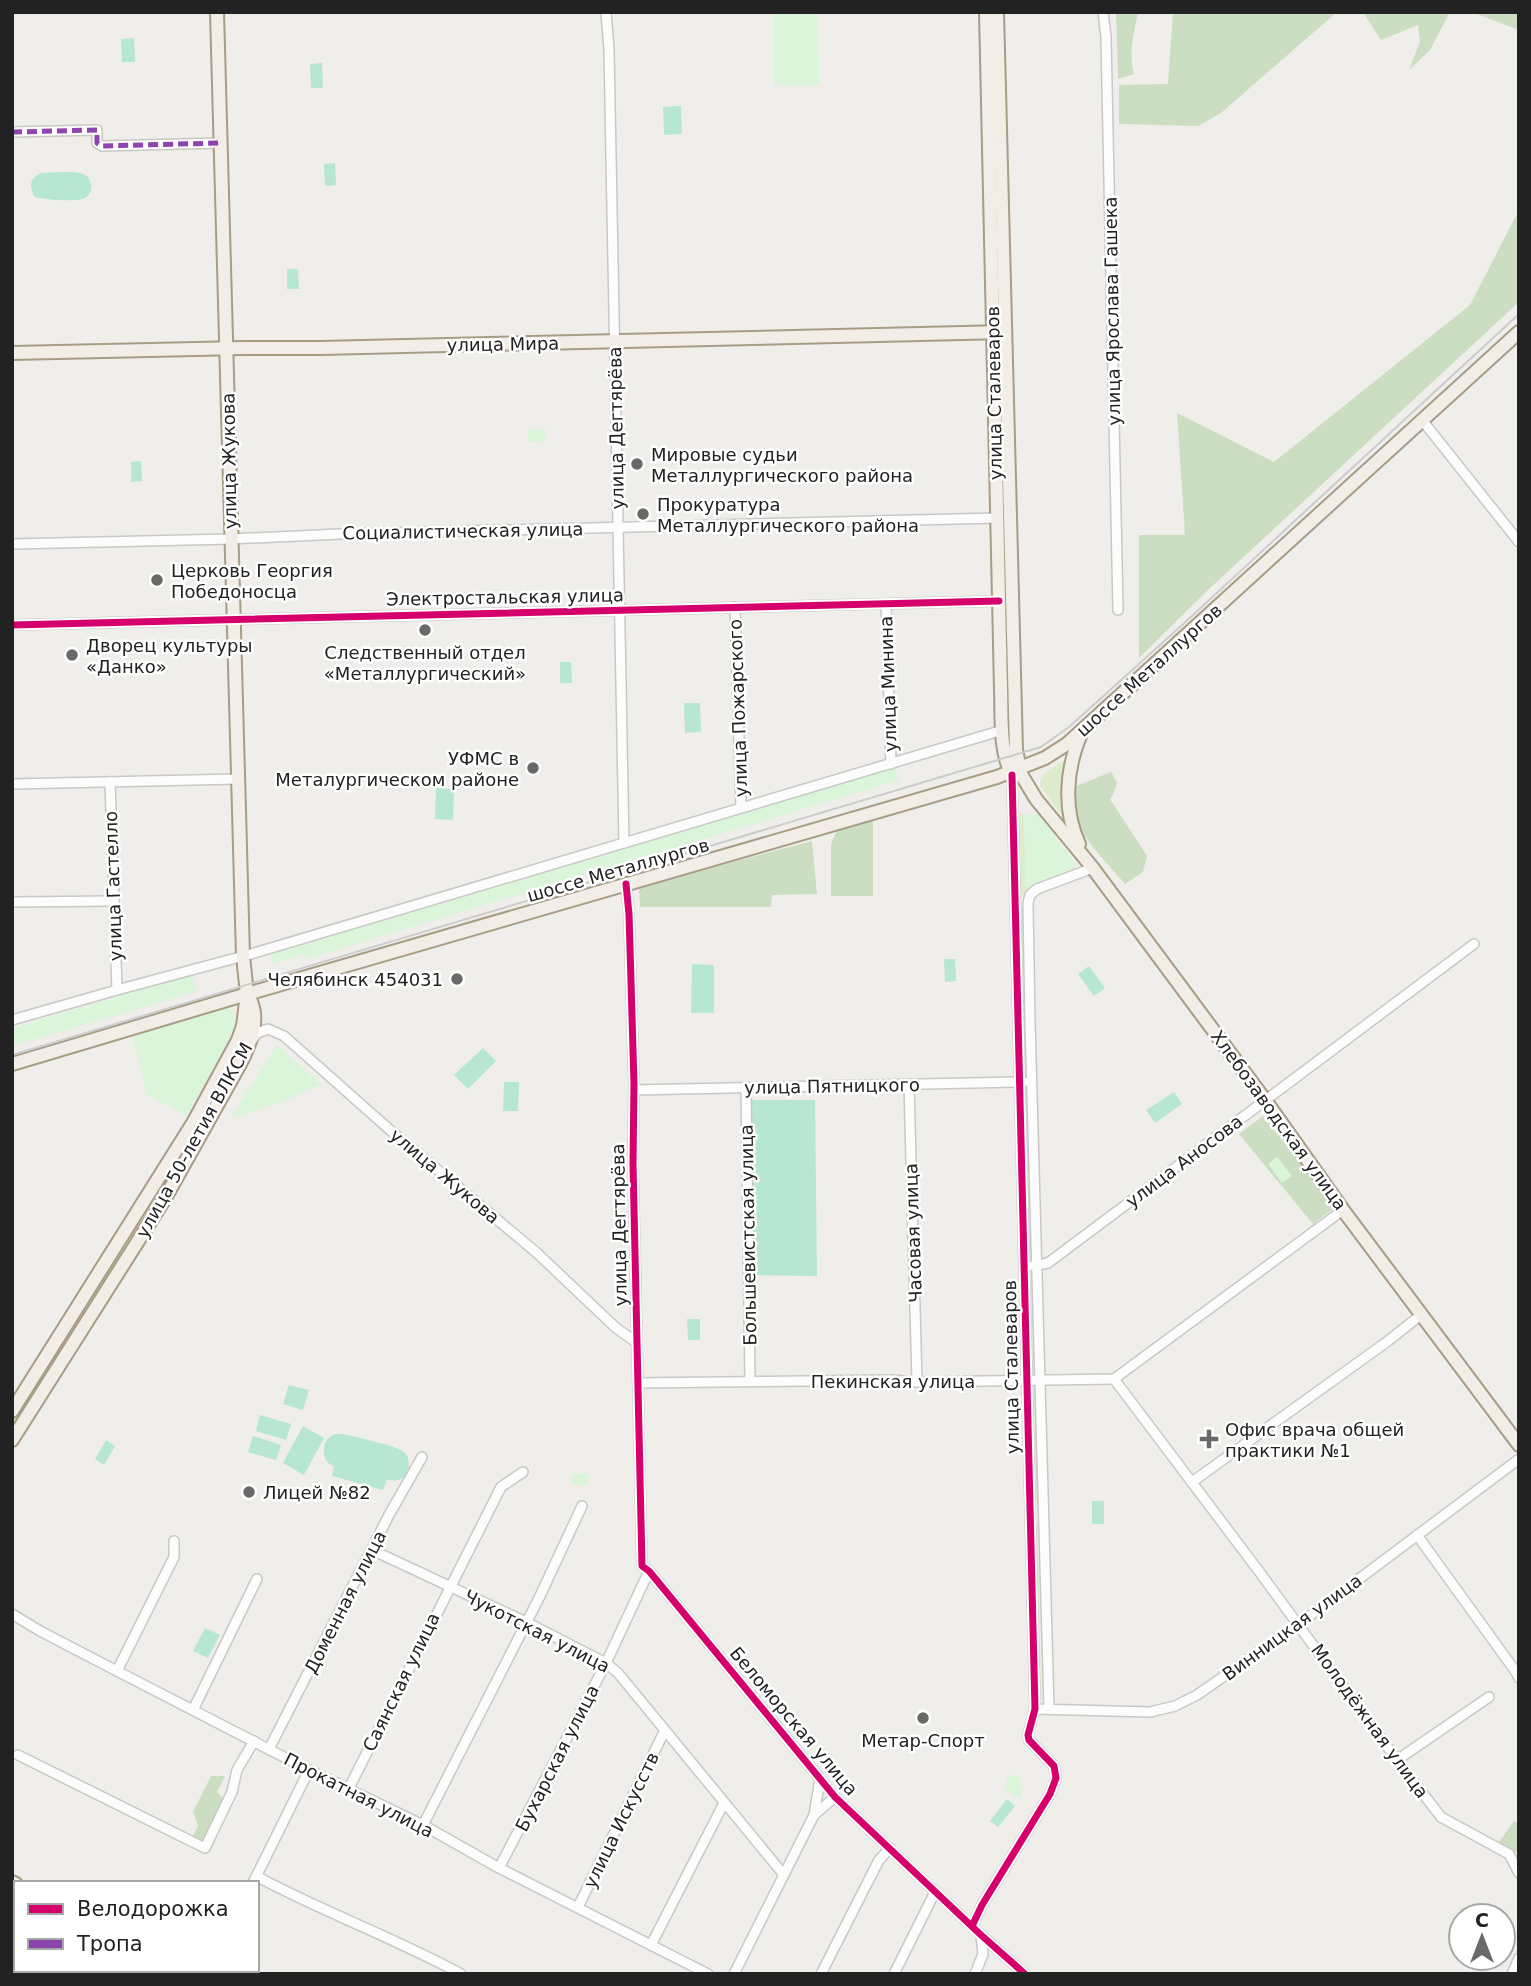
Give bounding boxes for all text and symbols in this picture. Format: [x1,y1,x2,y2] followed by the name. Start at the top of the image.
[1100,196,1124,426] street label: улица Ярослава Гашека
[982,306,1006,480] street label: улица Сталеваров
[447,333,559,355] street label: улица Мира
[604,346,628,510] street label: улица Дегтярёва
[217,393,241,529] street label: улица Жукова
[651,444,913,486] place label: Мировые судьи Металлургического района
[629,456,645,472] marker: Мировые судьи Металлургического района
[657,494,919,536] place label: Прокуратура Металлургического района
[635,506,651,522] marker: Прокуратура Металлургического района
[342,518,584,544] street label: Социалистическая улица
[171,560,333,602] place label: Церковь Георгия Победоносца
[149,572,165,588] marker: Церковь Георгия Победоносца
[386,584,624,610] street label: Электростальская улица
[1072,599,1226,741] street label: шоссе Металлургов
[875,615,901,753] street label: улица Минина
[724,619,752,797] street label: улица Пожарского
[417,622,433,638] marker: Следственный отдел «Металлургический»
[86,635,253,677] place label: Дворец культуры «Данко»
[324,642,526,684] place label: Следственный отдел «Металлургический»
[64,647,80,663] marker: Дворец культуры «Данко»
[275,748,519,790] place label: УФМС в Металургическом районе
[525,760,541,776] marker: УФМС в Металургическом районе
[100,810,126,962] street label: улица Гастелло
[525,834,711,906] street label: шоссе Металлургов
[267,969,443,990] place label: Челябинск 454031
[449,971,465,987] marker: Челябинск 454031
[1207,1026,1351,1214] street label: Хлебозаводская улица
[131,1039,257,1241] street label: улица 50-летия ВЛКСМ
[744,1074,920,1098] street label: улица Пятницкого
[1122,1110,1246,1212] street label: улица Аносова
[386,1124,504,1228] street label: улица Жукова
[736,1124,760,1346] street label: Большевистская улица
[607,1143,631,1307] street label: улица Дегтярёва
[900,1163,926,1303] street label: Часовая улица
[999,1280,1023,1454] street label: улица Сталеваров
[811,1371,975,1392] street label: Пекинская улица
[1225,1419,1404,1461] place label: Офис врача общей практики №1
[1199,1429,1219,1449] marker: Офис врача общей практики №1
[263,1482,371,1503] place label: Лицей №82
[241,1484,257,1500] marker: Лицей №82
[300,1527,390,1677] street label: Доменная улица
[1218,1569,1366,1685] street label: Винницкая улица
[461,1585,613,1677] street label: Чукотская улица
[358,1609,444,1755] street label: Саянская улица
[1307,1640,1433,1802] street label: Молодёжная улица
[726,1642,862,1800] street label: Беломорская улица
[511,1681,603,1835] street label: Бухарская улица
[915,1710,931,1726] marker: Метар-Спорт
[861,1730,985,1751] place label: Метар-Спорт
[281,1748,437,1842] street label: Прокатная улица
[579,1749,663,1891] street label: улица Искусств
[14,1881,259,1972] legend
[77,1897,229,1921] text: Велодорожка
[1447,1902,1517,1972] north arrow
[1475,1909,1489,1931] text: С
[76,1932,143,1956] text: Тропа

